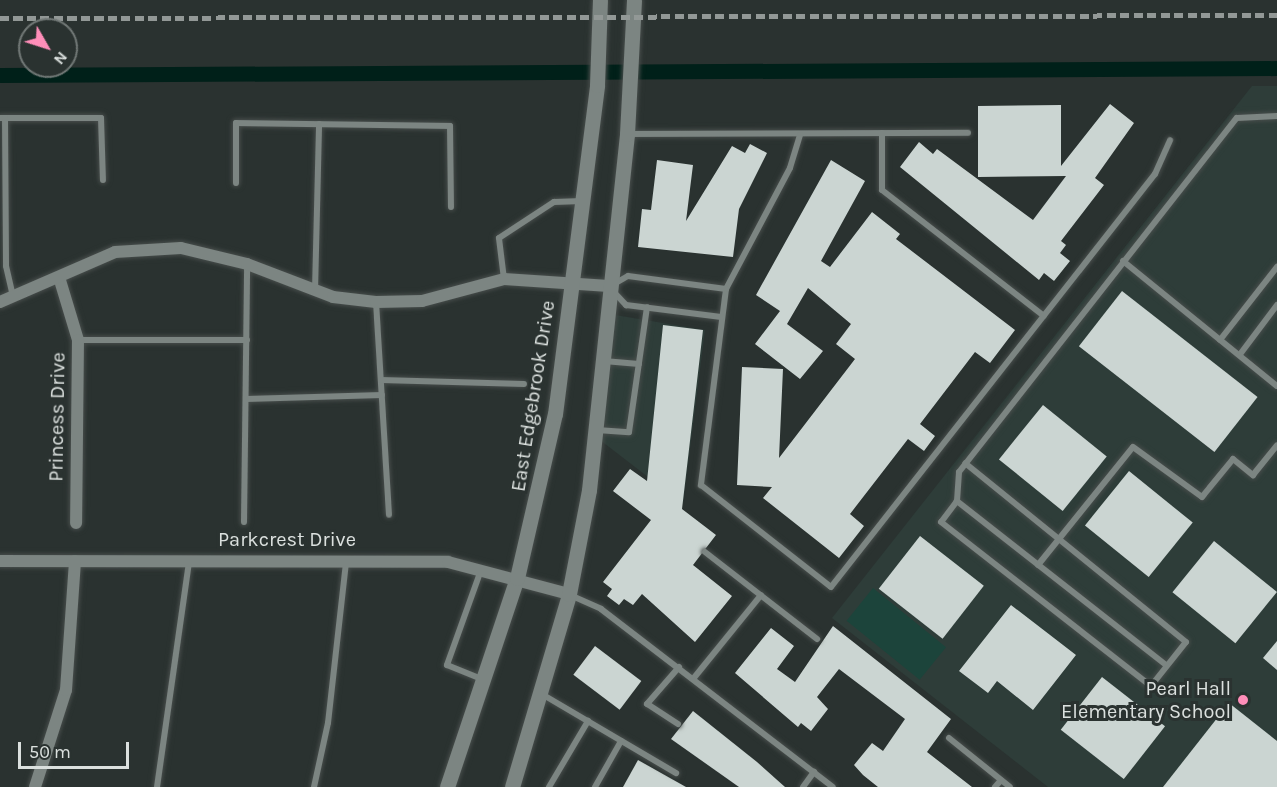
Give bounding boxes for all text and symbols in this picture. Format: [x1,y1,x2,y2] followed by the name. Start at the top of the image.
[18,18,78,78] north arrow
[50,48,72,69] text: N
[506,299,560,493] street label: East Edgebrook Drive
[44,352,70,482] street label: Princess Drive
[218,527,356,551] street label: Parkcrest Drive
[1061,676,1231,723] place label: Pearl Hall Elementary School
[1236,693,1250,707] marker: Pearl Hall Elementary School
[21,730,132,768] scale bar
[29,741,71,763] text: 50 m

